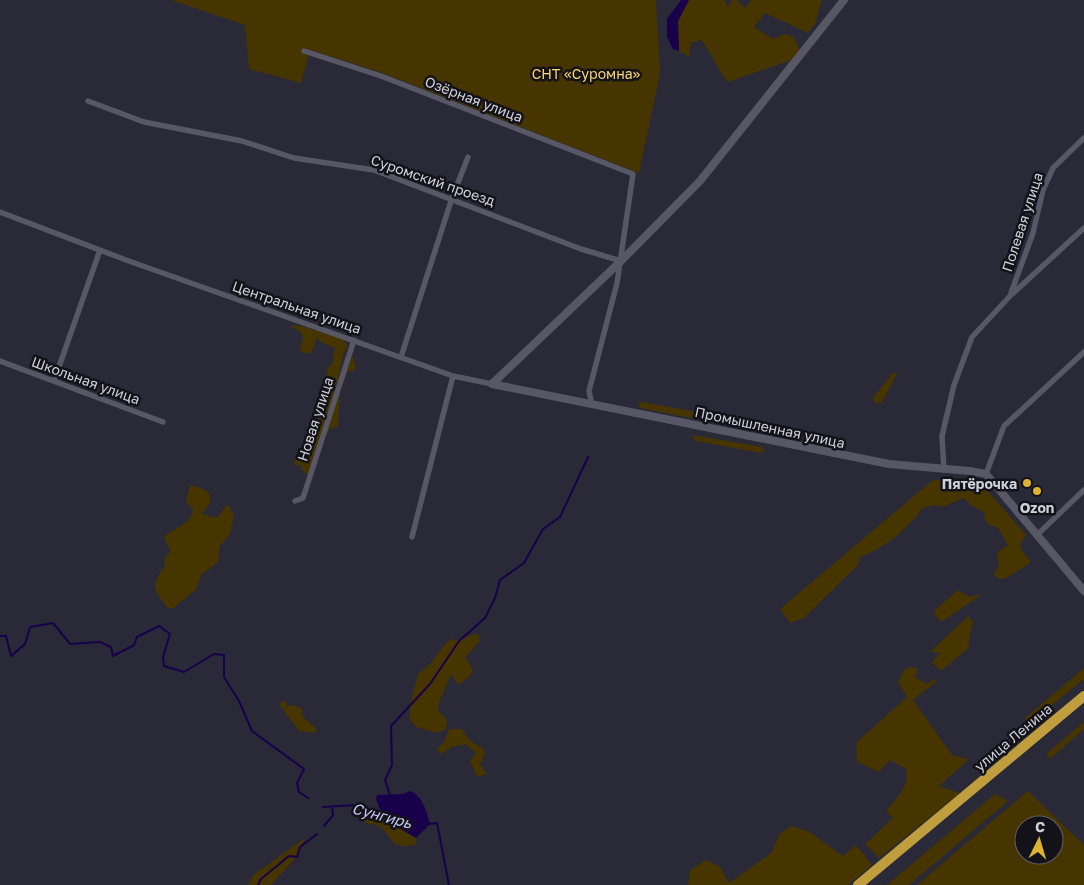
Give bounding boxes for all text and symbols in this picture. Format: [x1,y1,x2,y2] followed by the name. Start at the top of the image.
[532,65,641,82] park label: СНТ «Суромна»
[423,73,525,125] street label: Озёрная улица
[369,151,498,209] street label: Суромский проезд
[998,170,1046,274] street label: Полевая улица
[230,277,364,337] street label: Центральная улица
[29,352,143,408] street label: Школьная улица
[293,375,337,463] street label: Новая улица
[693,403,847,451] street label: Промышленная улица
[942,475,1017,492] place label: Пятёрочка
[1021,477,1033,489] marker: Пятёрочка
[1031,485,1043,497] marker: Ozon
[1020,499,1054,516] place label: Ozon
[971,700,1055,774] street label: улица Ленина
[350,798,415,833] water label: Сунгирь
[1014,815,1064,865] north arrow
[1034,818,1046,835] text: С

